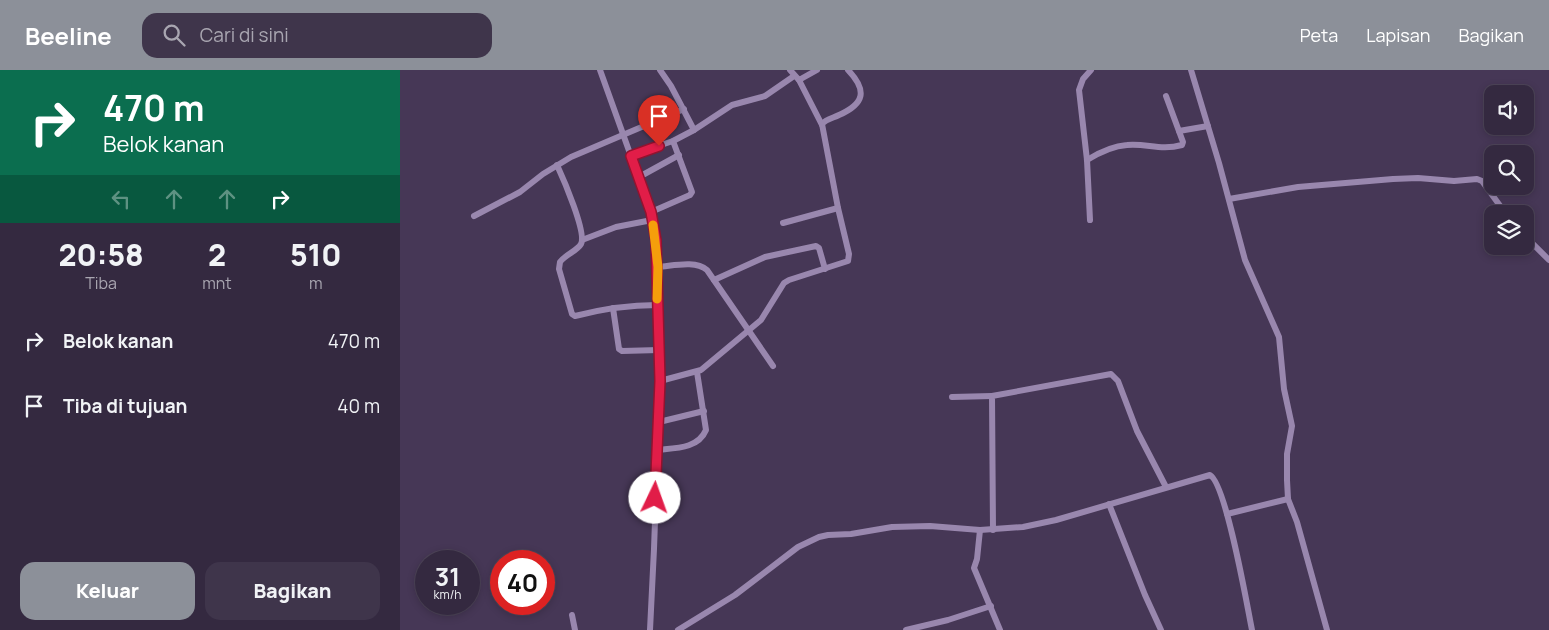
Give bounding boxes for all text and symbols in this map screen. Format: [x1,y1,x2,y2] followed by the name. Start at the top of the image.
[142,13,492,58] search box
[25,19,112,52] text: Beeline
[160,21,188,49] icon: search
[200,22,289,48] text: Cari di sini
[1300,23,1338,47] text: Peta
[1366,23,1430,47] text: Lapisan
[1458,23,1524,47] text: Bagikan
[103,84,204,132] text: 470 m
[1484,85,1534,255] map controls
[1484,85,1534,135] button: sound
[20,90,85,155] icon: right
[638,95,680,146] pin
[645,102,673,130] icon: arrive
[103,129,224,159] text: Belok kanan
[1484,145,1534,195] button: search
[107,185,135,213] icon: left
[160,185,188,213] icon: ahead
[213,185,241,213] icon: ahead
[266,185,294,213] icon: right
[1484,205,1534,255] button: layers
[58,234,144,275] text: 20:58
[208,234,226,275] text: 2
[290,234,342,275] text: 510
[85,272,117,294] text: Tiba
[202,272,232,294] text: mnt
[309,272,323,294] text: m
[20,327,48,355] icon: right
[63,328,173,354] text: Belok kanan
[328,328,380,354] text: 470 m
[20,392,48,420] icon: arrive
[63,393,187,419] text: Tiba di tujuan
[337,393,380,419] text: 40 m
[628,471,680,523] position arrow
[490,550,555,615] speed limit sign: 40
[435,559,460,594] text: 31
[20,562,195,620] button: Keluar
[205,562,380,620] button: Bagikan
[434,586,461,603] text: km/h

